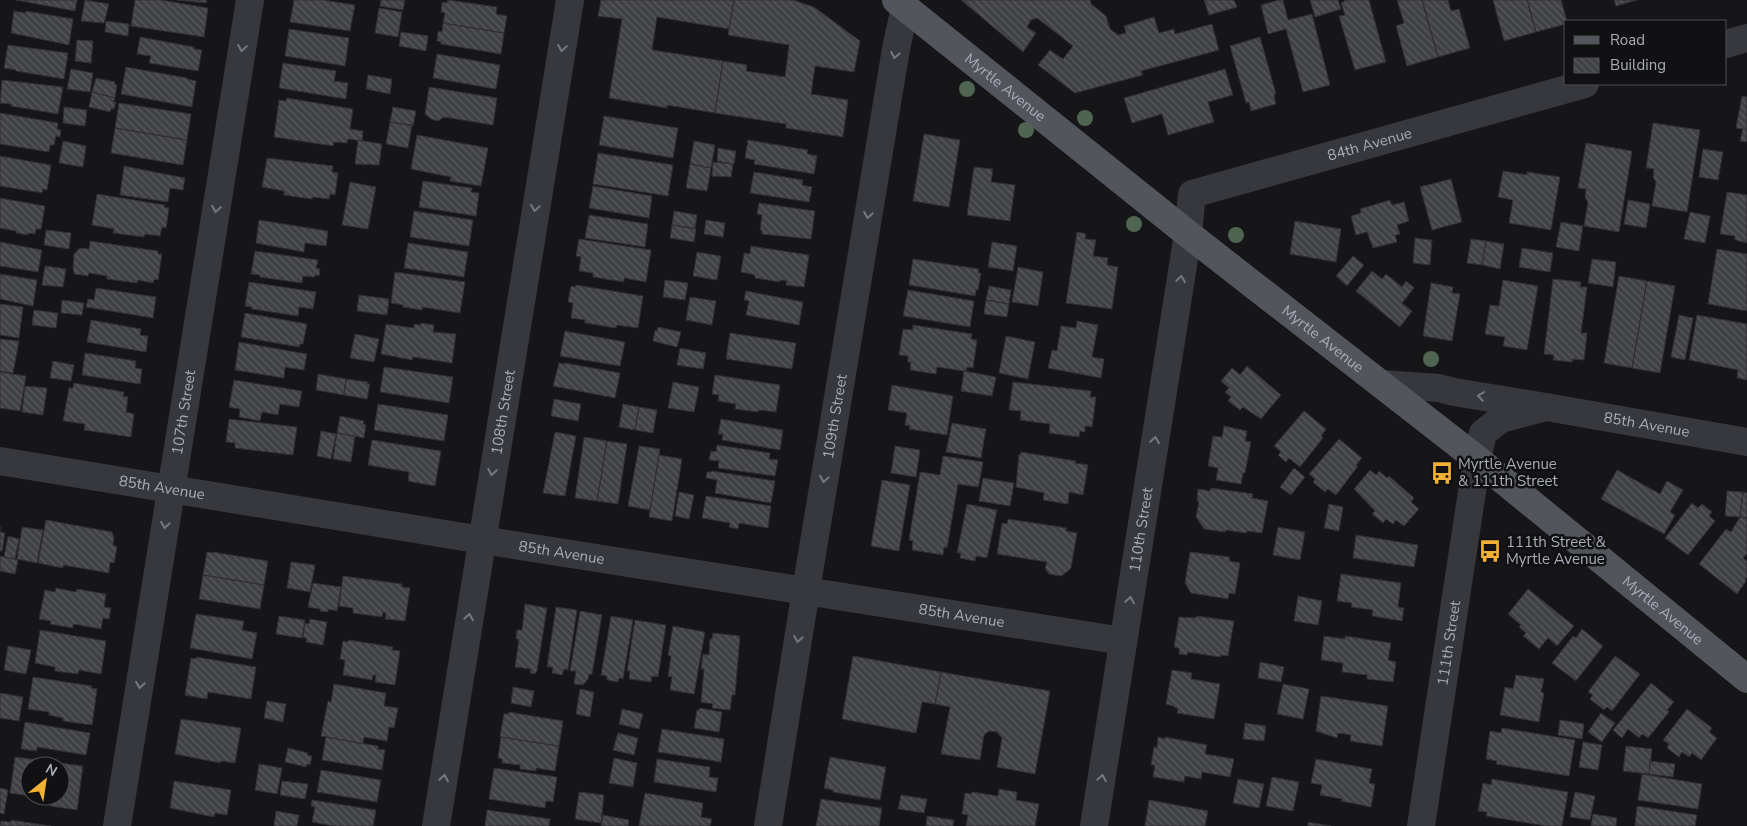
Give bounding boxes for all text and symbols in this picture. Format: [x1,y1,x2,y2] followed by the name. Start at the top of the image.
[1564,20,1727,85] legend
[1610,30,1645,50] text: Road
[237,44,248,52] one-way arrow
[557,44,567,52] one-way arrow
[960,49,1050,126] street label: Myrtle Avenue
[891,50,901,59] one-way arrow
[1610,55,1666,75] text: Building
[1325,123,1414,166] street label: 84th Avenue
[212,204,222,213] one-way arrow
[531,204,541,213] one-way arrow
[864,211,874,219] one-way arrow
[1175,275,1186,283] one-way arrow
[1278,301,1368,377] street label: Myrtle Avenue
[167,368,200,456] street label: 107th Street
[486,368,520,456] street label: 108th Street
[818,372,852,460] street label: 109th Street
[1477,392,1485,402] one-way arrow
[1602,407,1691,442] street label: 85th Avenue
[1150,435,1160,444] one-way arrow
[1458,454,1559,491] place label: Myrtle Avenue & 111th Street
[1429,460,1455,486] bus stop icon: Myrtle Avenue & 111th Street
[488,468,498,477] one-way arrow
[117,471,206,504] street label: 85th Avenue
[820,474,830,483] one-way arrow
[1124,485,1158,574] street label: 110th Street
[161,520,171,529] one-way arrow
[1506,532,1606,569] place label: 111th Street & Myrtle Avenue
[517,536,606,569] street label: 85th Avenue
[1477,538,1503,564] bus stop icon: 111th Street & Myrtle Avenue
[1618,571,1707,649] street label: Myrtle Avenue
[1124,596,1135,604] one-way arrow
[917,599,1006,632] street label: 85th Avenue
[1433,599,1465,687] street label: 111th Street
[464,613,474,622] one-way arrow
[793,635,804,643] one-way arrow
[135,681,145,689] one-way arrow
[20,756,70,806] north arrow
[42,759,61,781] text: N
[1096,773,1106,782] one-way arrow
[438,774,448,782] one-way arrow

